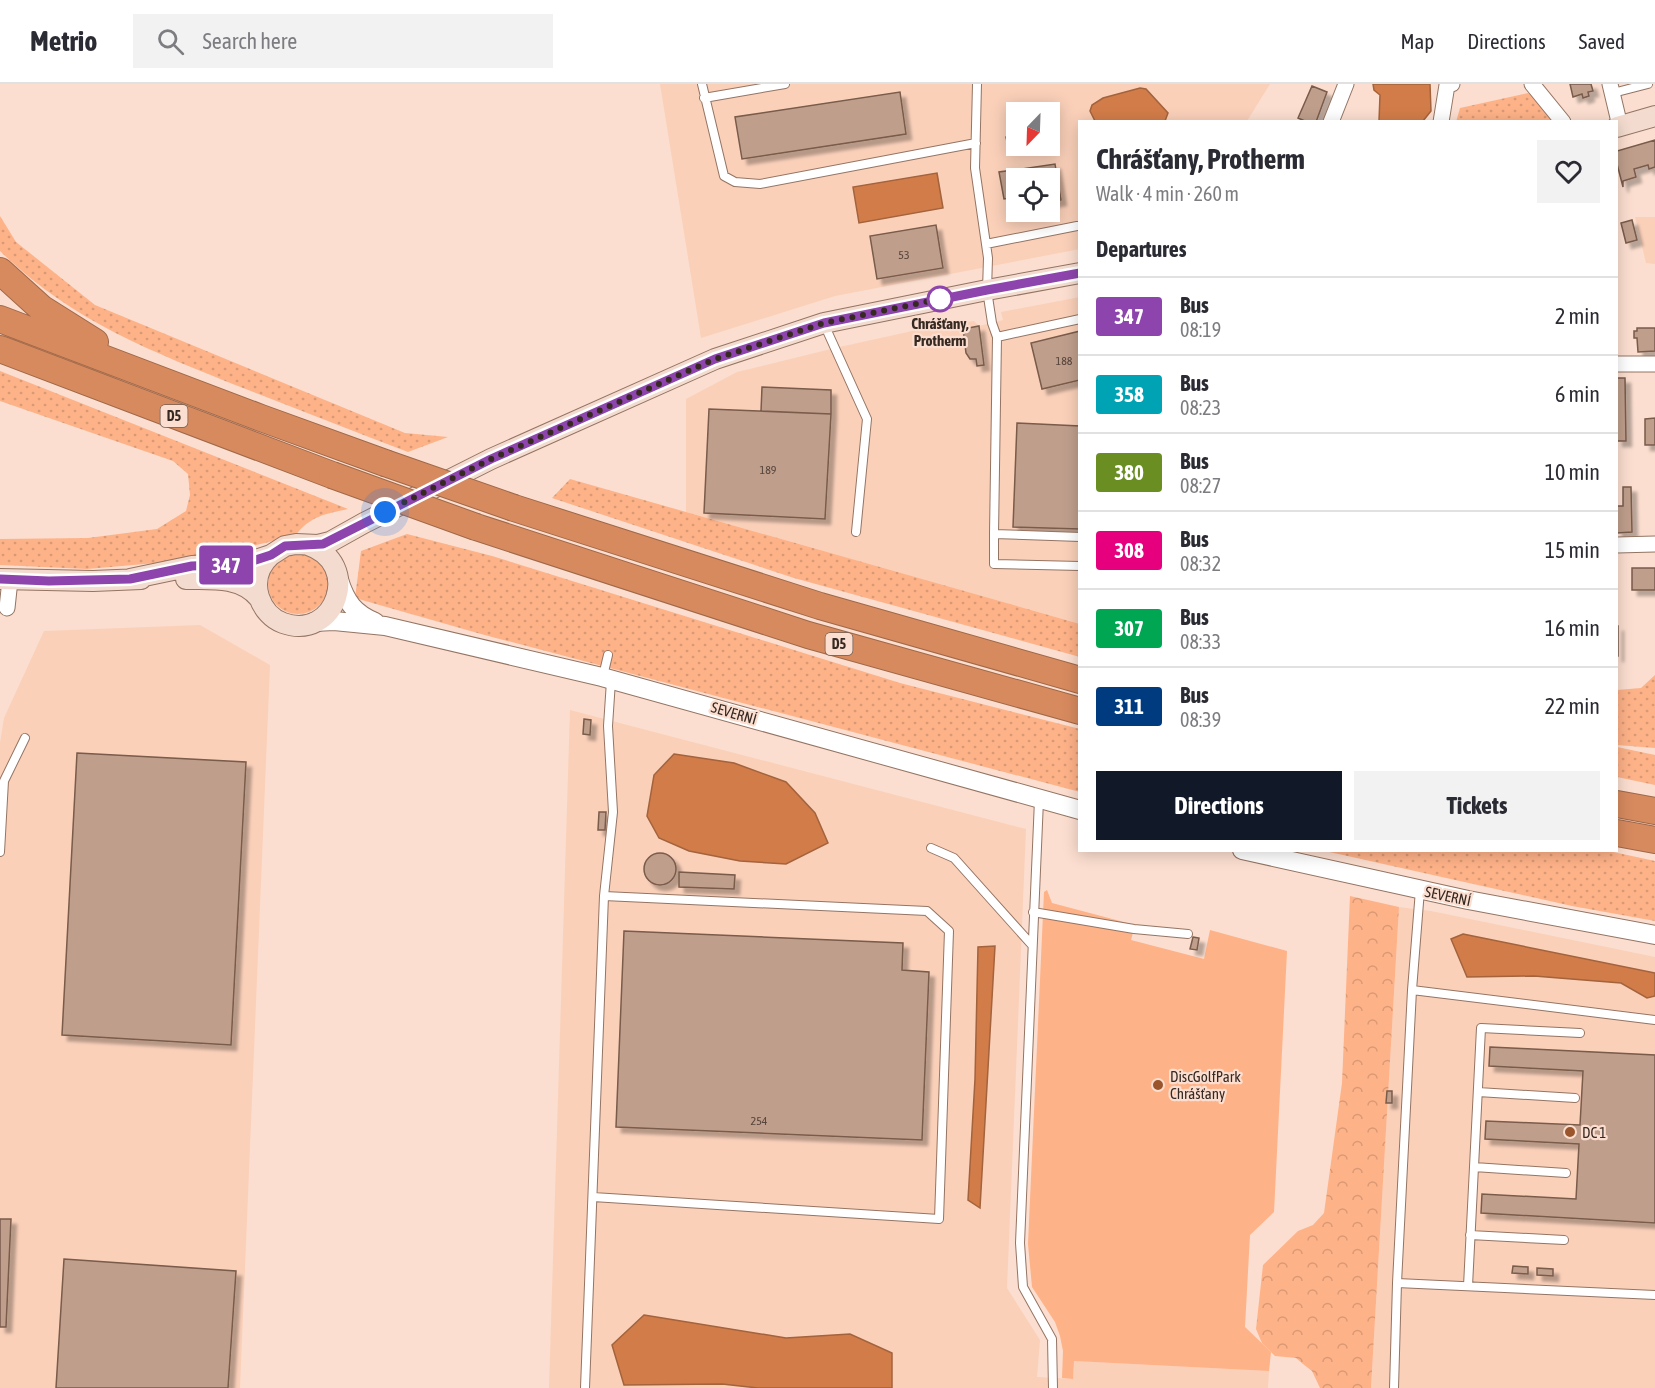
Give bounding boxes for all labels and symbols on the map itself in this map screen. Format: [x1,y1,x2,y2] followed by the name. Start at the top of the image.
[1006,102,1060,156] north arrow
[898,248,910,262] house number: 53
[927,286,953,312] marker: Chrášťany, Protherm
[911,315,969,349] place label: Chrášťany, Protherm
[1056,354,1073,368] house number: 188
[160,405,188,427] road number: D5
[760,463,777,477] house number: 189
[370,497,400,527] your location
[192,546,260,584] line badge: 347
[826,633,852,655] road number: D5
[709,698,759,728] street label: SEVERNÍ
[1423,883,1473,909] street label: SEVERNÍ
[1170,1068,1241,1102] place label: DiscGolfPark Chrášťany
[1151,1078,1165,1092] marker: DiscGolfPark Chrášťany
[751,1114,768,1128] house number: 254
[1582,1124,1606,1141] place label: DC 1
[1563,1125,1577,1139] marker: DC 1

